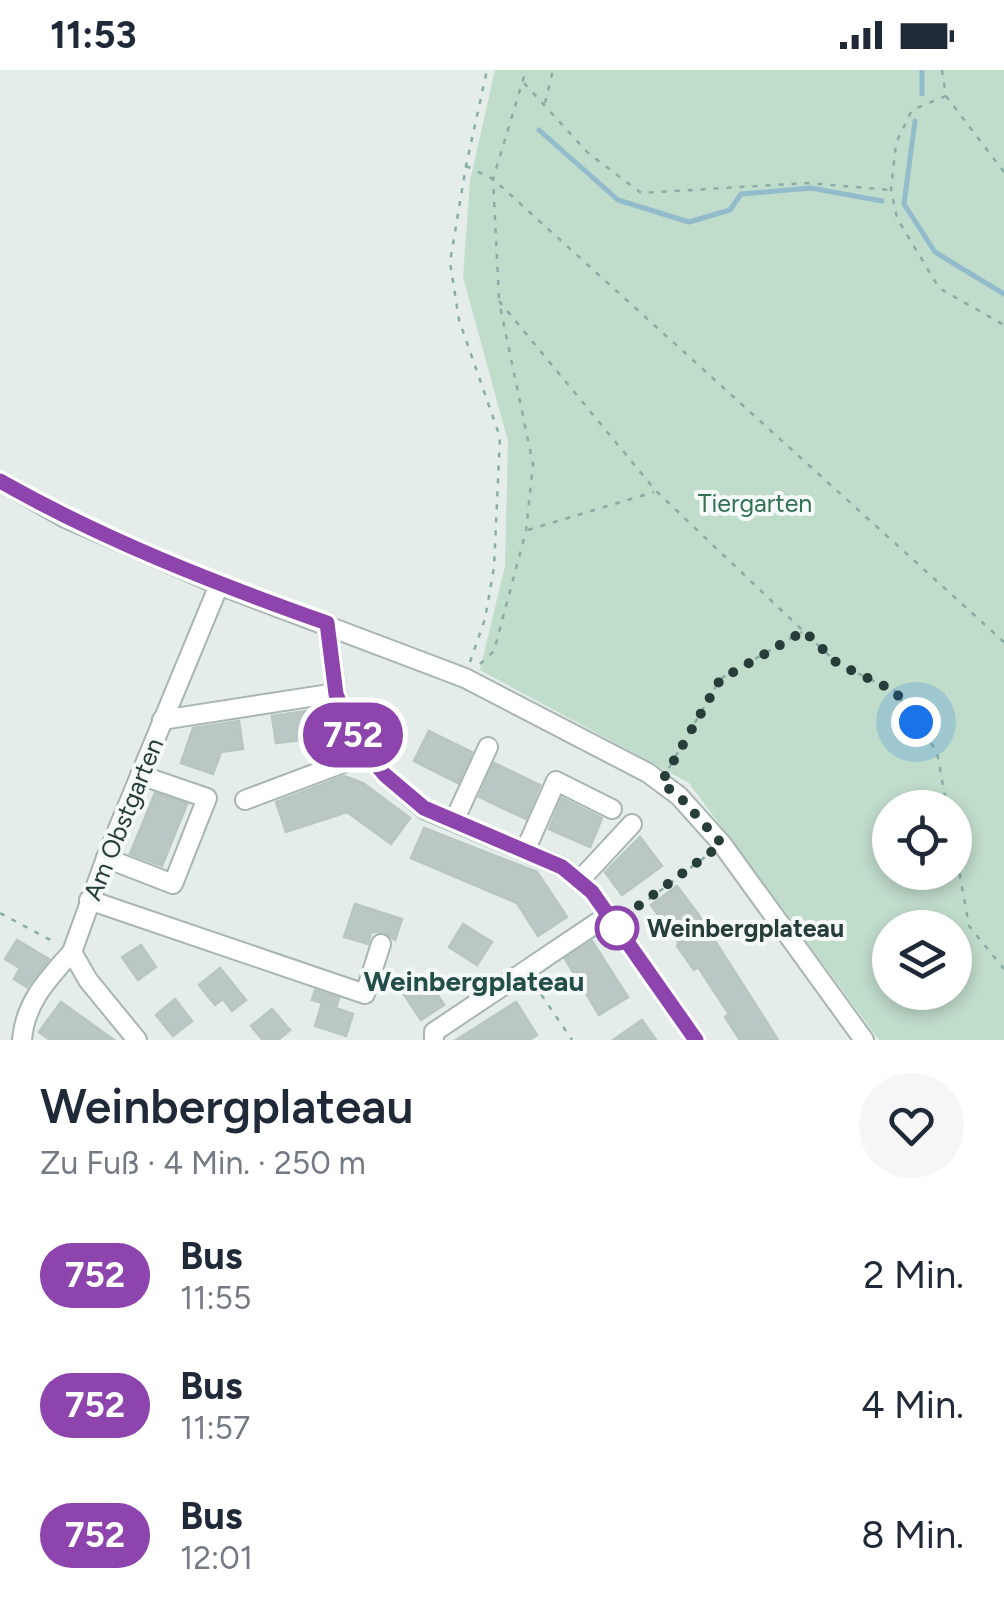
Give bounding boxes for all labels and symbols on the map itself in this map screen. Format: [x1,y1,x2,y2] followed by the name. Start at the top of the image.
[698,488,812,518] park label: Tiergarten
[891,697,941,747] your location
[296,702,410,768] line badge: 752
[77,733,169,905] street label: Am Obstgarten
[596,907,638,949] marker: Weinbergplateau
[647,913,844,943] place label: Weinbergplateau
[364,964,584,998] district label: Weinbergplateau

